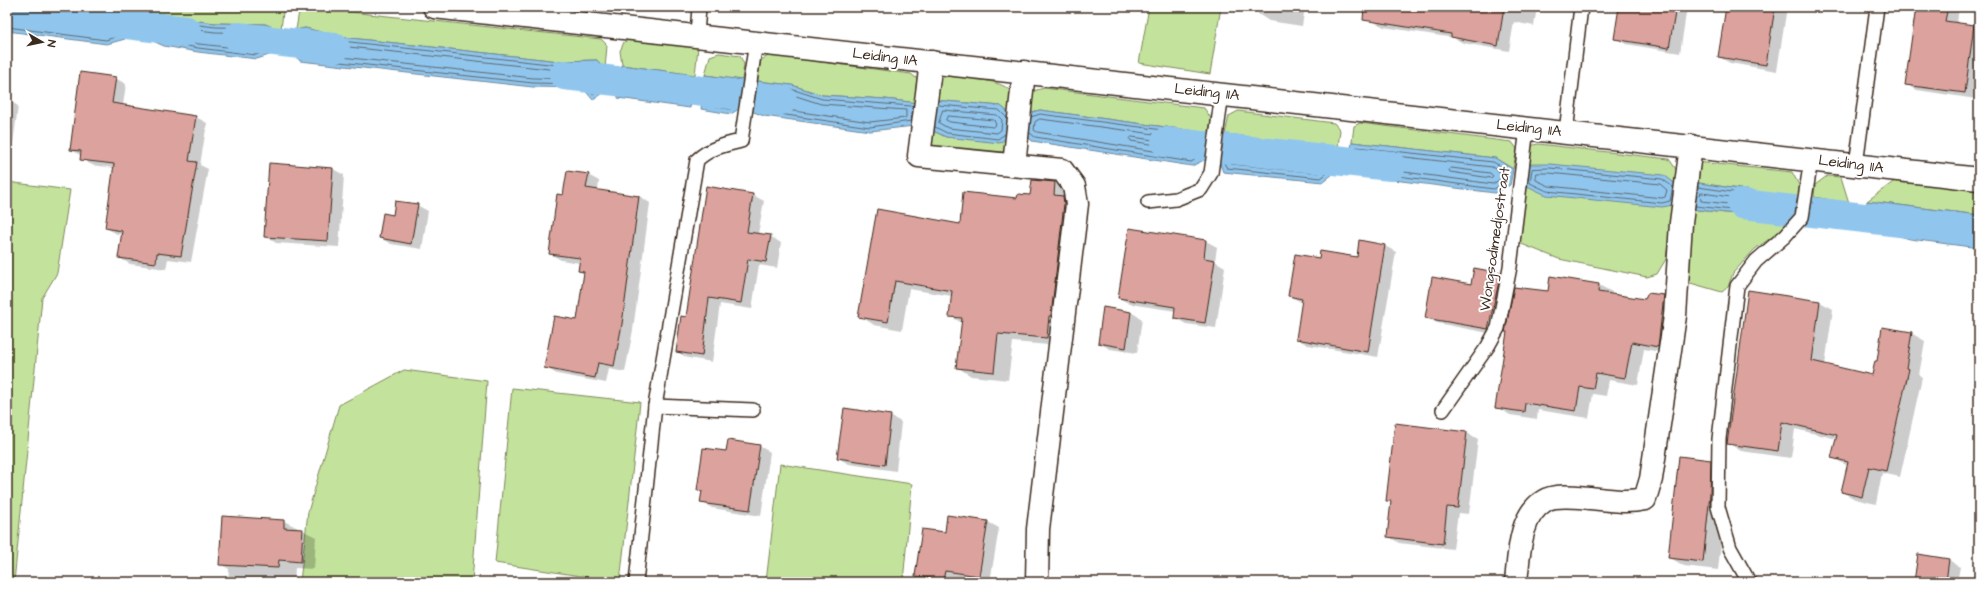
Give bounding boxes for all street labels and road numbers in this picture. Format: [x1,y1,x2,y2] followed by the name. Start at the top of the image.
[851,43,919,72] street label: Leiding 11A
[1173,78,1241,107] street label: Leiding 11A
[1495,114,1563,143] street label: Leiding 11A
[1817,150,1885,179] street label: Leiding 11A
[1474,165,1517,313] street label: Wongsodimedjostraat

